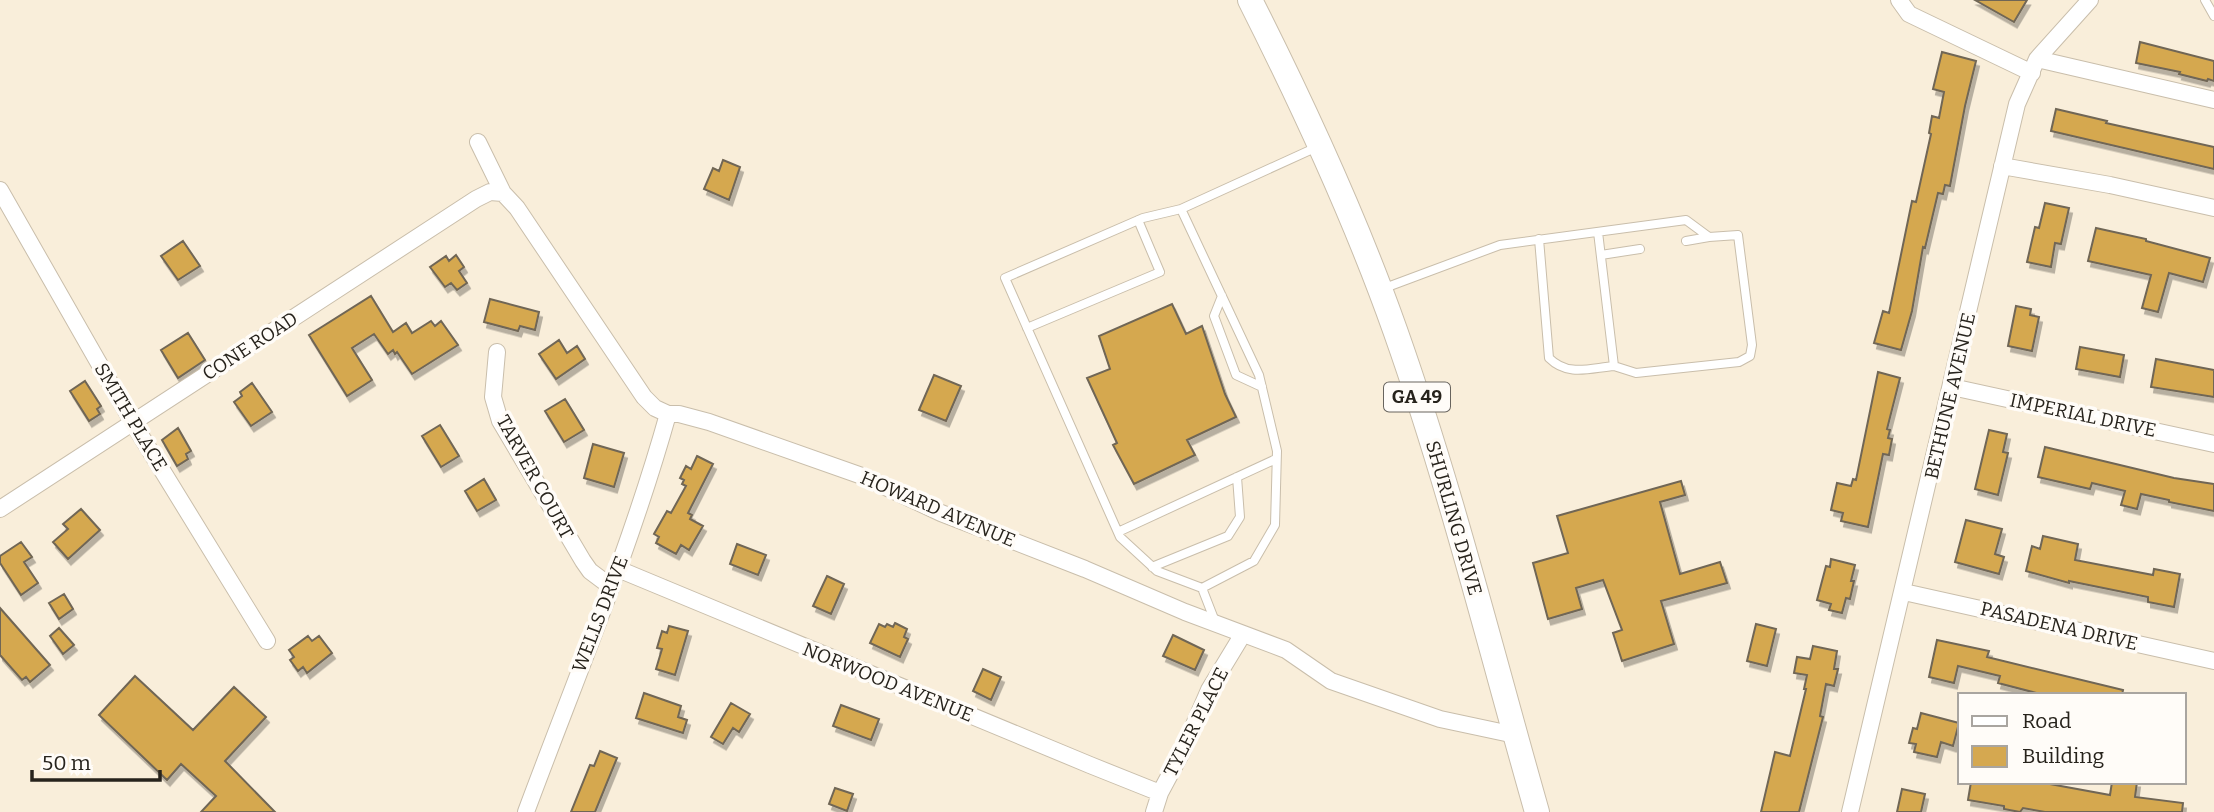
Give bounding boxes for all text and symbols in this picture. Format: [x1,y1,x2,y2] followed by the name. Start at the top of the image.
[198,307,302,385] street label: CONE ROAD
[1920,311,1980,481] street label: BETHUNE AVENUE
[90,359,172,475] street label: SMITH PLACE
[1384,382,1450,412] road number: GA 49
[2008,388,2158,442] street label: IMPERIAL DRIVE
[492,411,578,543] street label: TARVER COURT
[1421,438,1487,598] street label: SHURLING DRIVE
[857,466,1019,552] street label: HOWARD AVENUE
[567,552,633,676] street label: WELLS DRIVE
[1978,597,2140,655] street label: PASADENA DRIVE
[799,637,977,727] street label: NORWOOD AVENUE
[1159,664,1233,780] street label: TYLER PLACE
[1958,693,2186,784] legend
[2022,708,2071,734] text: Road
[32,738,159,782] scale bar
[2022,743,2105,769] text: Building
[42,750,91,776] text: 50 m

